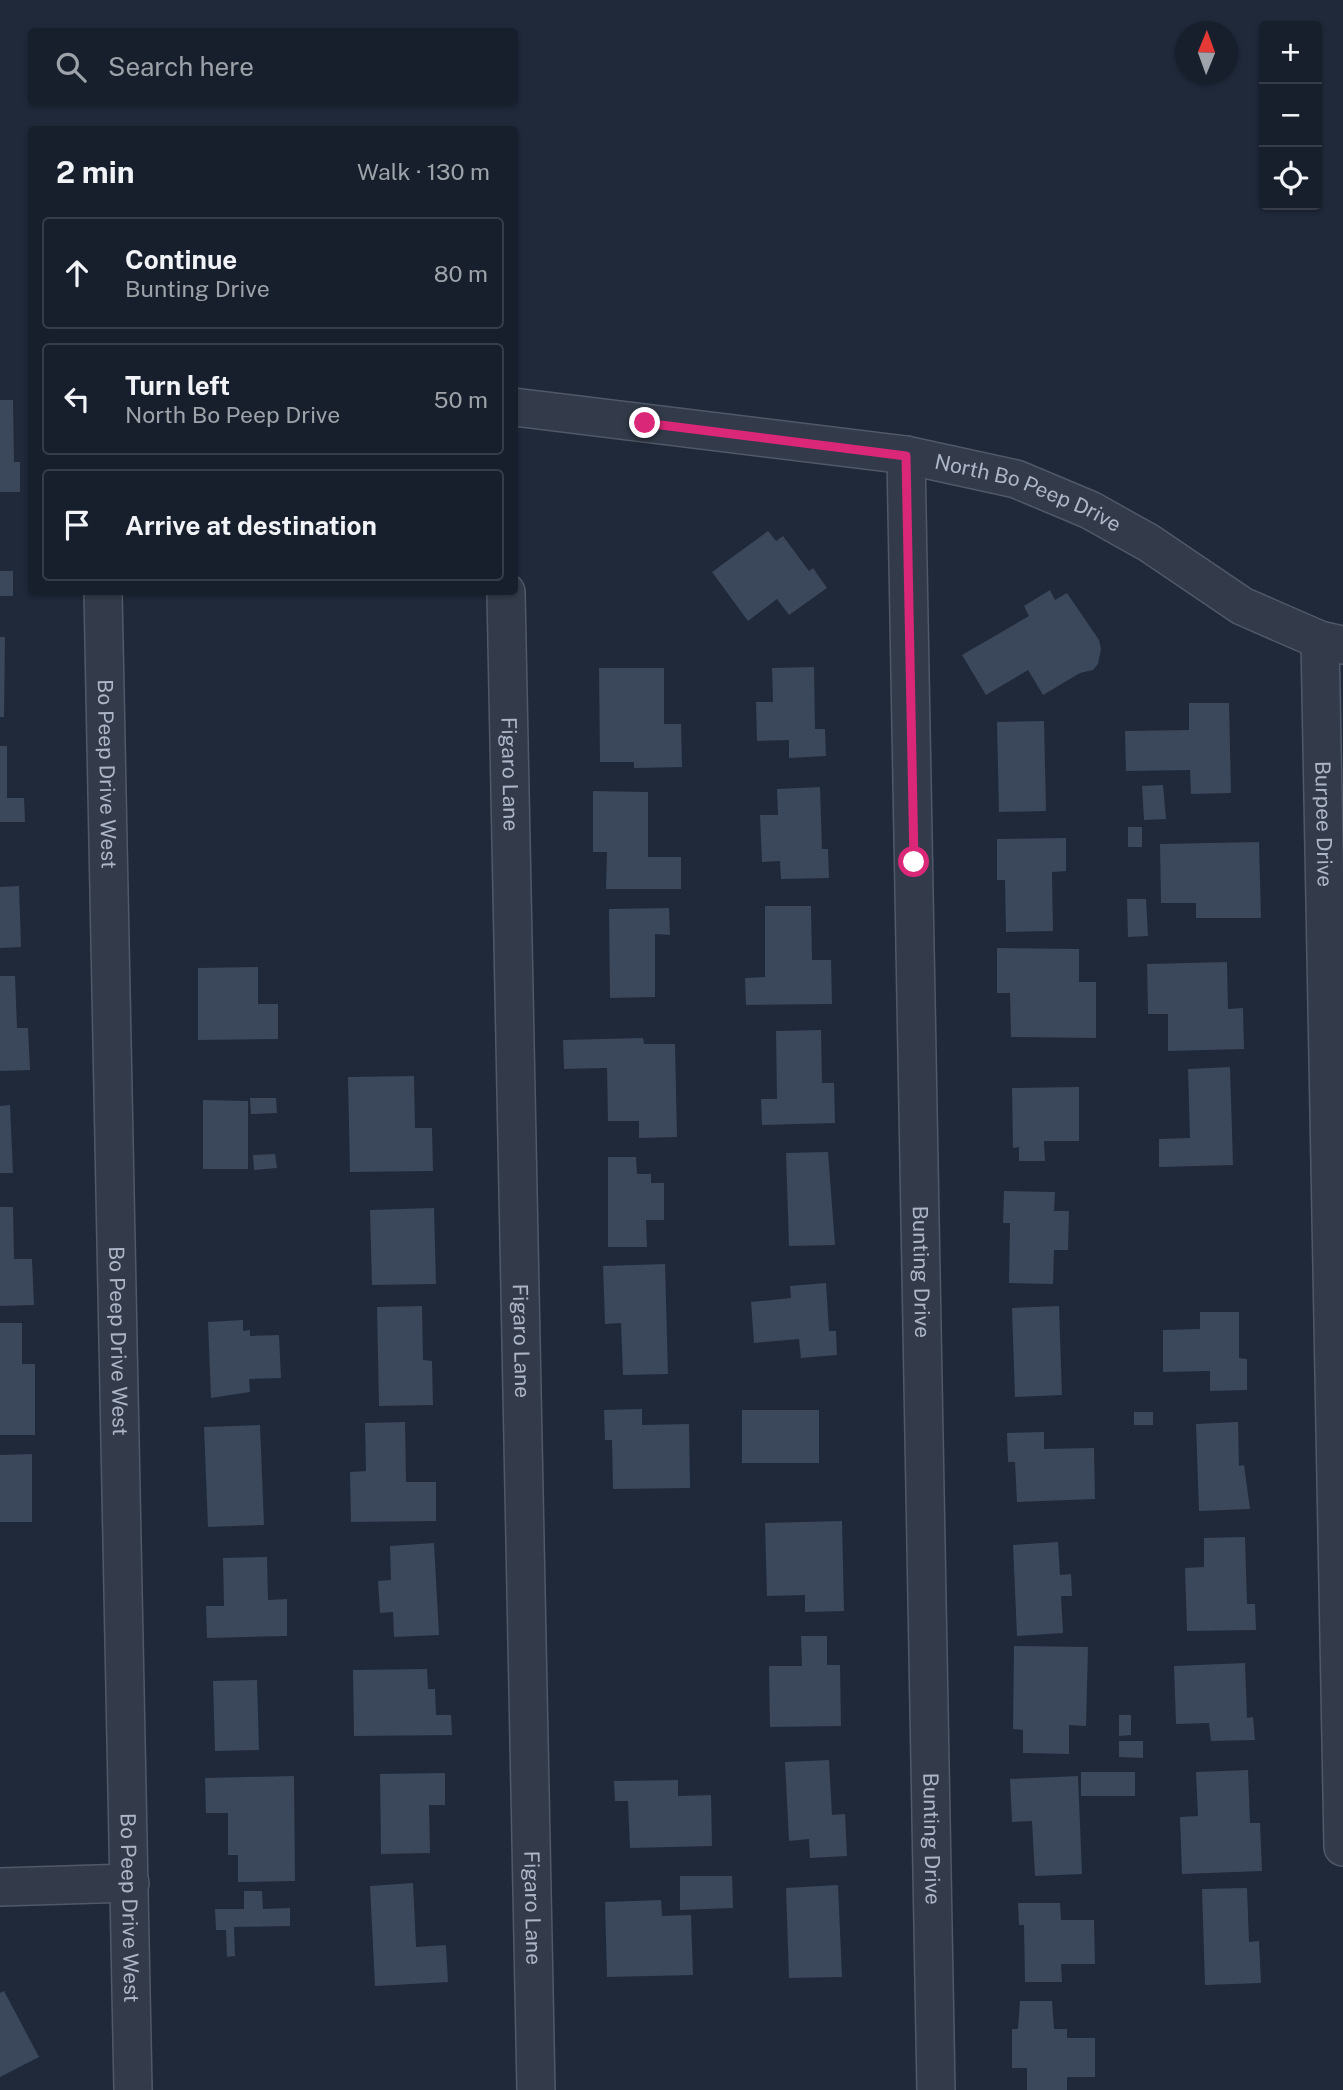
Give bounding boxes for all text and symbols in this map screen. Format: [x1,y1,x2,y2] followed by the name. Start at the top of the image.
[1175,21,1238,84] north arrow
[1259,21,1322,210] map controls
[1259,21,1322,84] button: +
[28,28,518,105] search box
[52,48,90,86] icon: search
[108,51,254,82] text: Search here
[1259,84,1322,147] button: −
[1259,147,1322,210] button: locate
[56,154,135,190] text: 2 min
[357,158,490,185] text: Walk · 130 m
[125,244,237,275] text: Continue
[58,254,96,292] icon: ahead
[434,260,488,287] text: 80 m
[125,275,270,302] text: Bunting Drive
[125,370,230,401] text: Turn left
[58,380,96,418] icon: left
[434,386,488,413] text: 50 m
[125,401,340,428] text: North Bo Peep Drive
[629,407,660,438] route end
[932,449,1126,537] street label: North Bo Peep Drive
[58,506,96,544] icon: arrive
[125,510,377,541] text: Arrive at destination
[93,679,122,869] street label: Bo Peep Drive West
[497,717,524,831] street label: Figaro Lane
[1310,761,1338,887] street label: Burpee Drive
[898,846,929,877] route start
[908,1206,935,1338] street label: Bunting Drive
[104,1246,133,1436] street label: Bo Peep Drive West
[508,1283,535,1398] street label: Figaro Lane
[918,1772,946,1905] street label: Bunting Drive
[115,1813,144,2003] street label: Bo Peep Drive West
[519,1850,546,1965] street label: Figaro Lane

